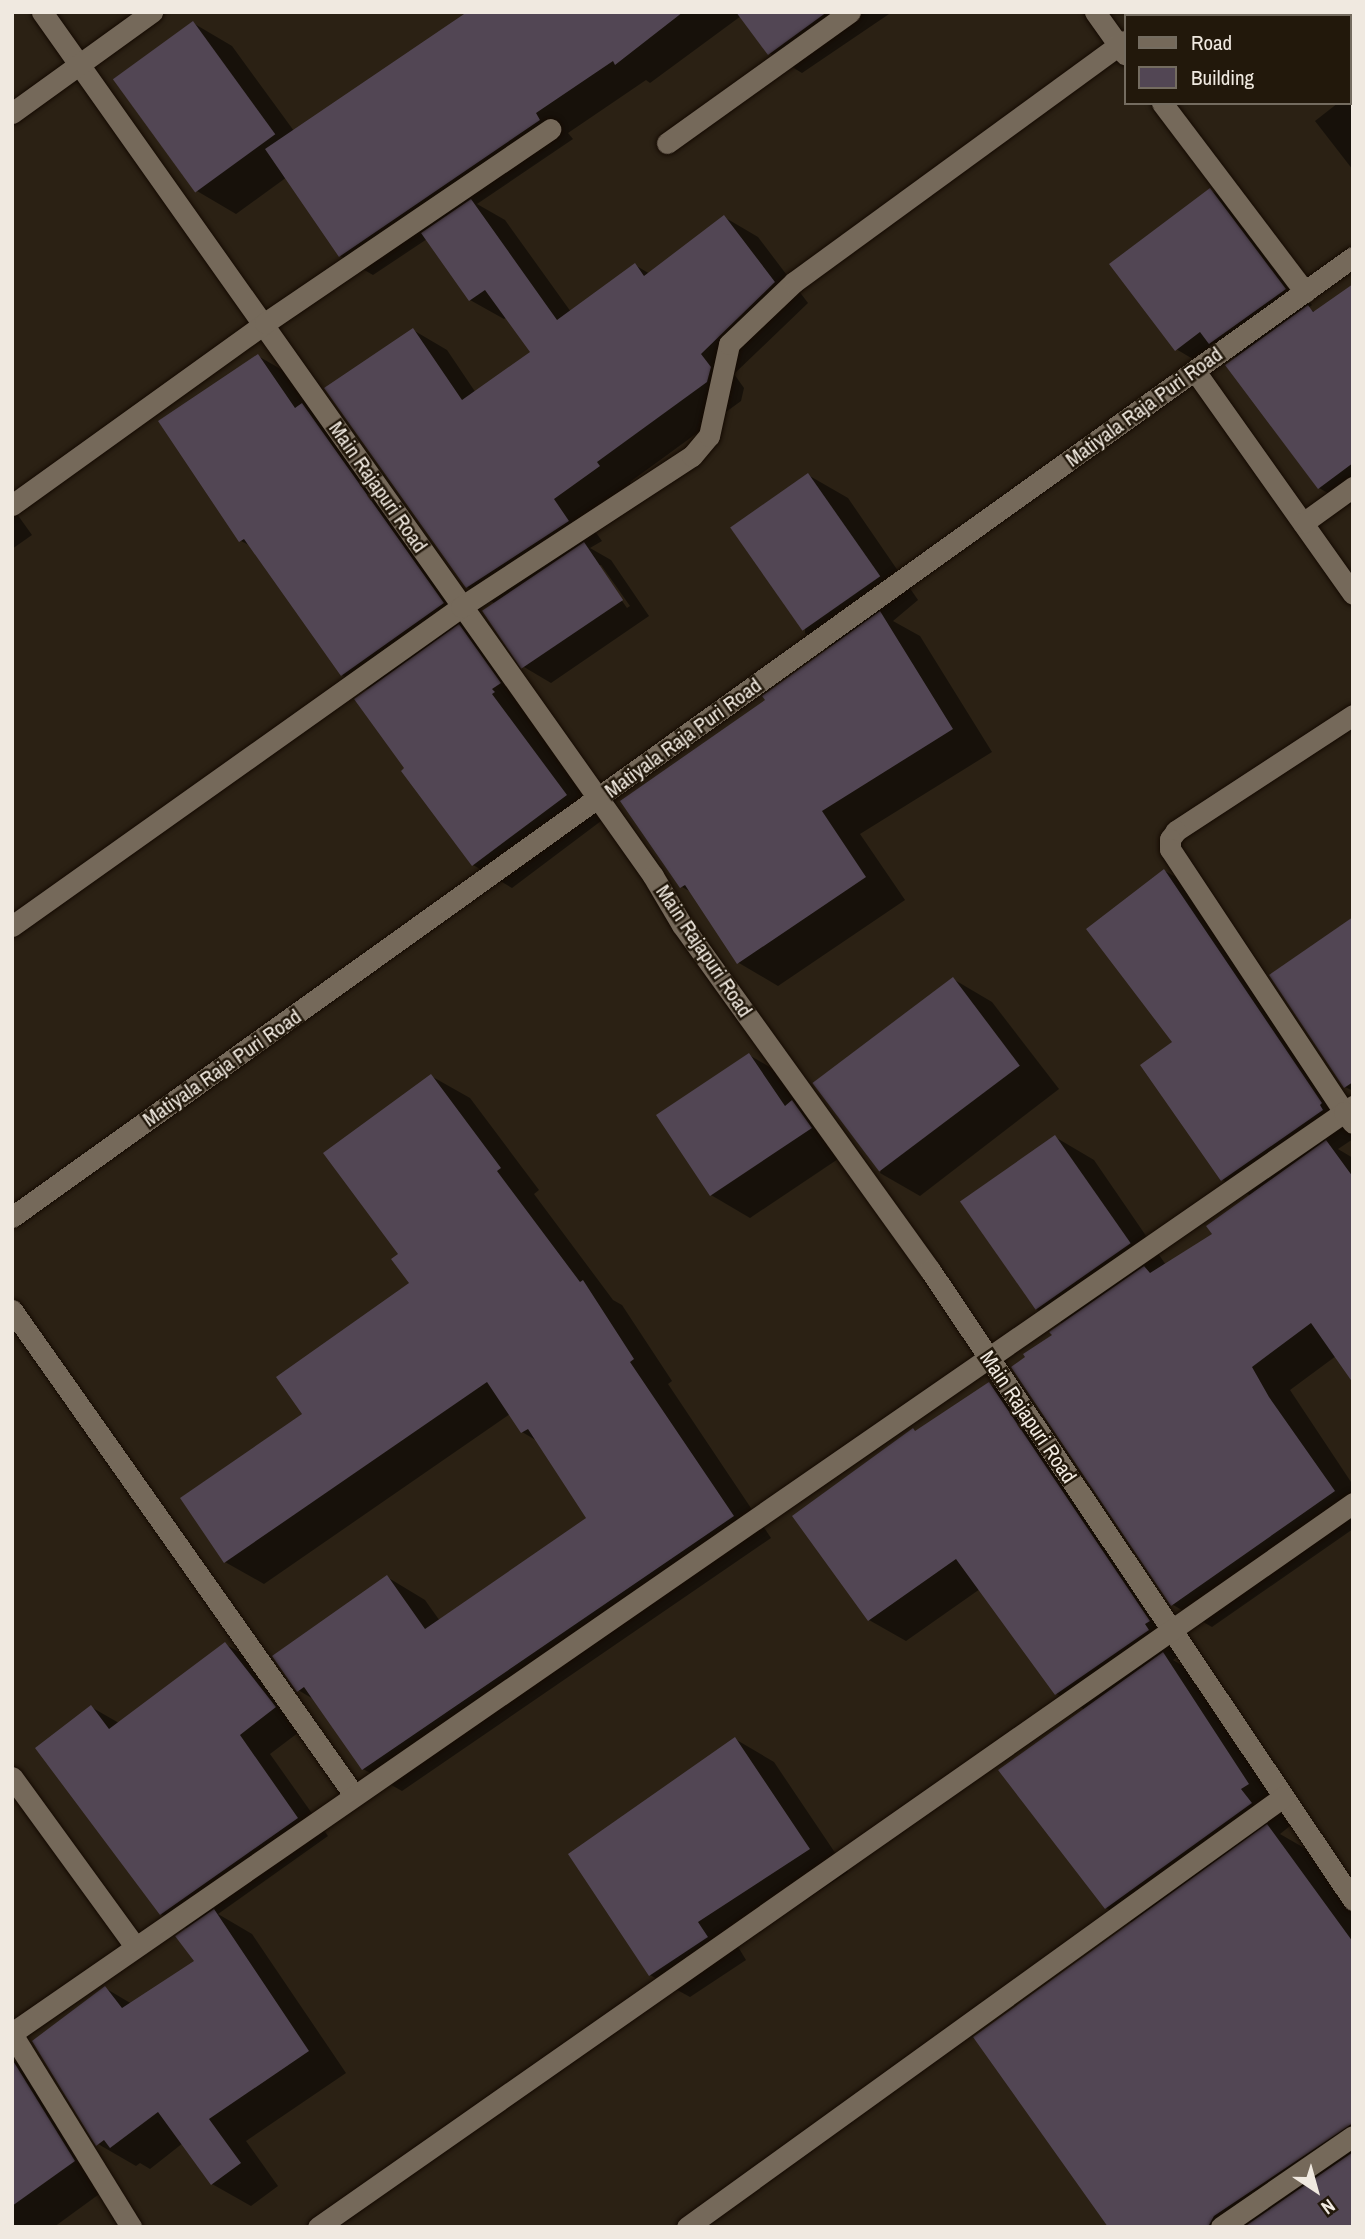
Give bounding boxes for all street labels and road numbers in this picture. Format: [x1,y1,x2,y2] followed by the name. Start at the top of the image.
[1061,342,1227,472] street label: Matiyala Raja Puri Road
[323,417,433,557] street label: Main Rajapuri Road
[600,673,766,803] street label: Matiyala Raja Puri Road
[650,880,758,1022] street label: Main Rajapuri Road
[138,1004,306,1132] street label: Matiyala Raja Puri Road
[974,1346,1082,1488] street label: Main Rajapuri Road

